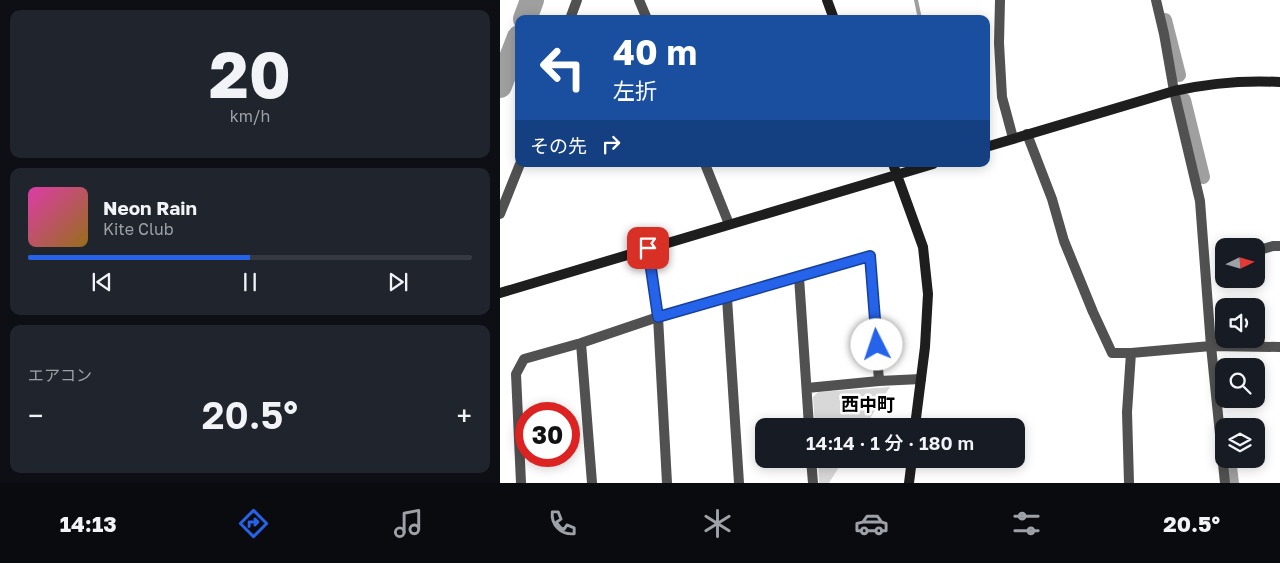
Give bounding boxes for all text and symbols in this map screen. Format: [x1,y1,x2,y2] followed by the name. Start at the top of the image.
[613,31,697,73] text: 40 m
[209,34,291,112] text: 20
[530,35,595,100] icon: left
[613,77,657,104] text: 左折
[230,106,270,126] text: km/h
[597,130,625,158] icon: right
[530,134,587,157] text: その先
[103,196,197,219] text: Neon Rain
[103,219,174,239] text: Kite Club
[627,227,669,269] pin
[634,234,662,262] icon: arrive
[1215,238,1265,288] north arrow
[1215,238,1265,468] map controls
[88,268,116,296] icon: previous
[236,268,264,296] icon: pause
[384,268,412,296] icon: next
[1215,298,1265,348] button: sound
[850,318,902,370] position arrow
[1215,358,1265,408] button: search
[28,365,92,385] text: エアコン
[202,392,298,437] text: 20.5°
[841,393,895,415] district label: 西中町
[28,399,43,432] text: −
[457,399,472,432] text: +
[515,402,580,467] speed limit sign: 30
[1215,418,1265,468] button: layers
[806,431,974,454] text: 14:14 · 1 分 · 180 m
[236,506,271,541] icon: directions
[391,506,426,541] icon: music
[545,506,580,541] icon: phone
[700,506,735,541] icon: climate
[854,506,889,541] icon: car
[1009,506,1044,541] icon: filters
[60,510,117,537] text: 14:13
[1163,510,1220,537] text: 20.5°

